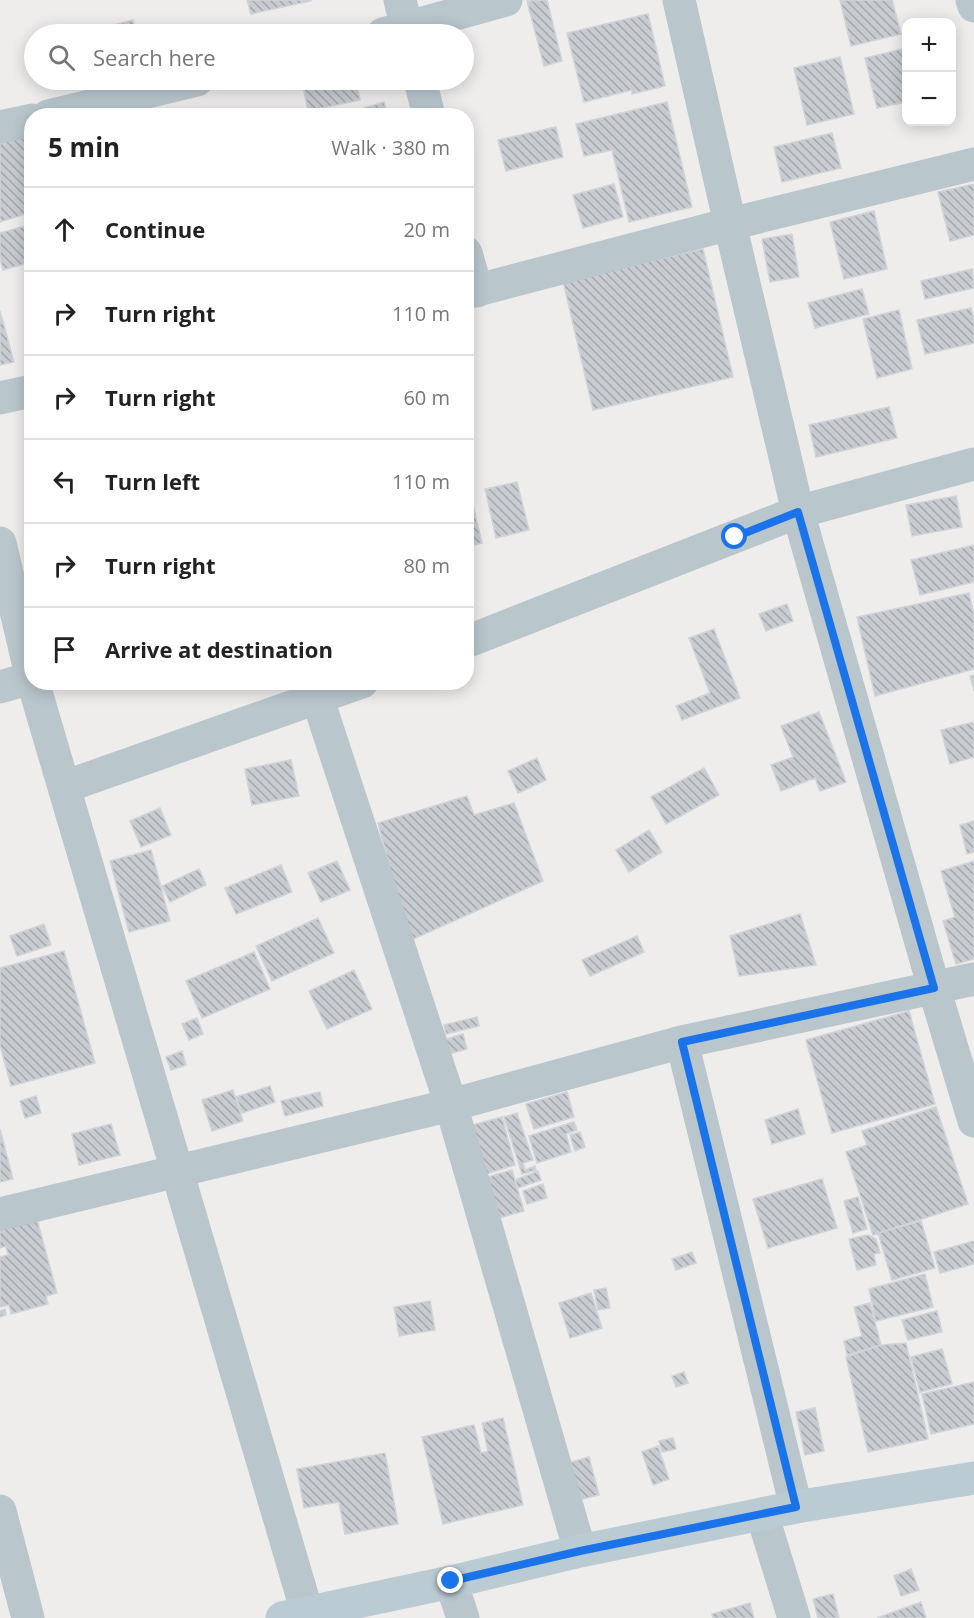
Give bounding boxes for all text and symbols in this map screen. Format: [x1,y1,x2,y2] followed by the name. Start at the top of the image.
[902,18,956,126] map controls
[902,18,956,72] button: +
[24,24,474,90] search box
[45,41,78,74] icon: search
[93,42,216,72] text: Search here
[902,72,956,126] button: −
[48,129,120,165] text: 5 min
[331,134,450,161] text: Walk · 380 m
[48,213,81,246] icon: ahead
[105,214,205,244] text: Continue
[403,216,450,243] text: 20 m
[48,297,81,330] icon: right
[105,298,216,328] text: Turn right
[392,300,450,327] text: 110 m
[48,381,81,414] icon: right
[105,382,216,412] text: Turn right
[403,384,450,411] text: 60 m
[48,465,81,498] icon: left
[105,466,200,496] text: Turn left
[392,468,450,495] text: 110 m
[721,523,747,549] route start
[48,549,81,582] icon: right
[105,550,216,580] text: Turn right
[403,552,450,579] text: 80 m
[48,633,81,666] icon: arrive
[105,634,333,664] text: Arrive at destination
[437,1567,463,1593] route end

